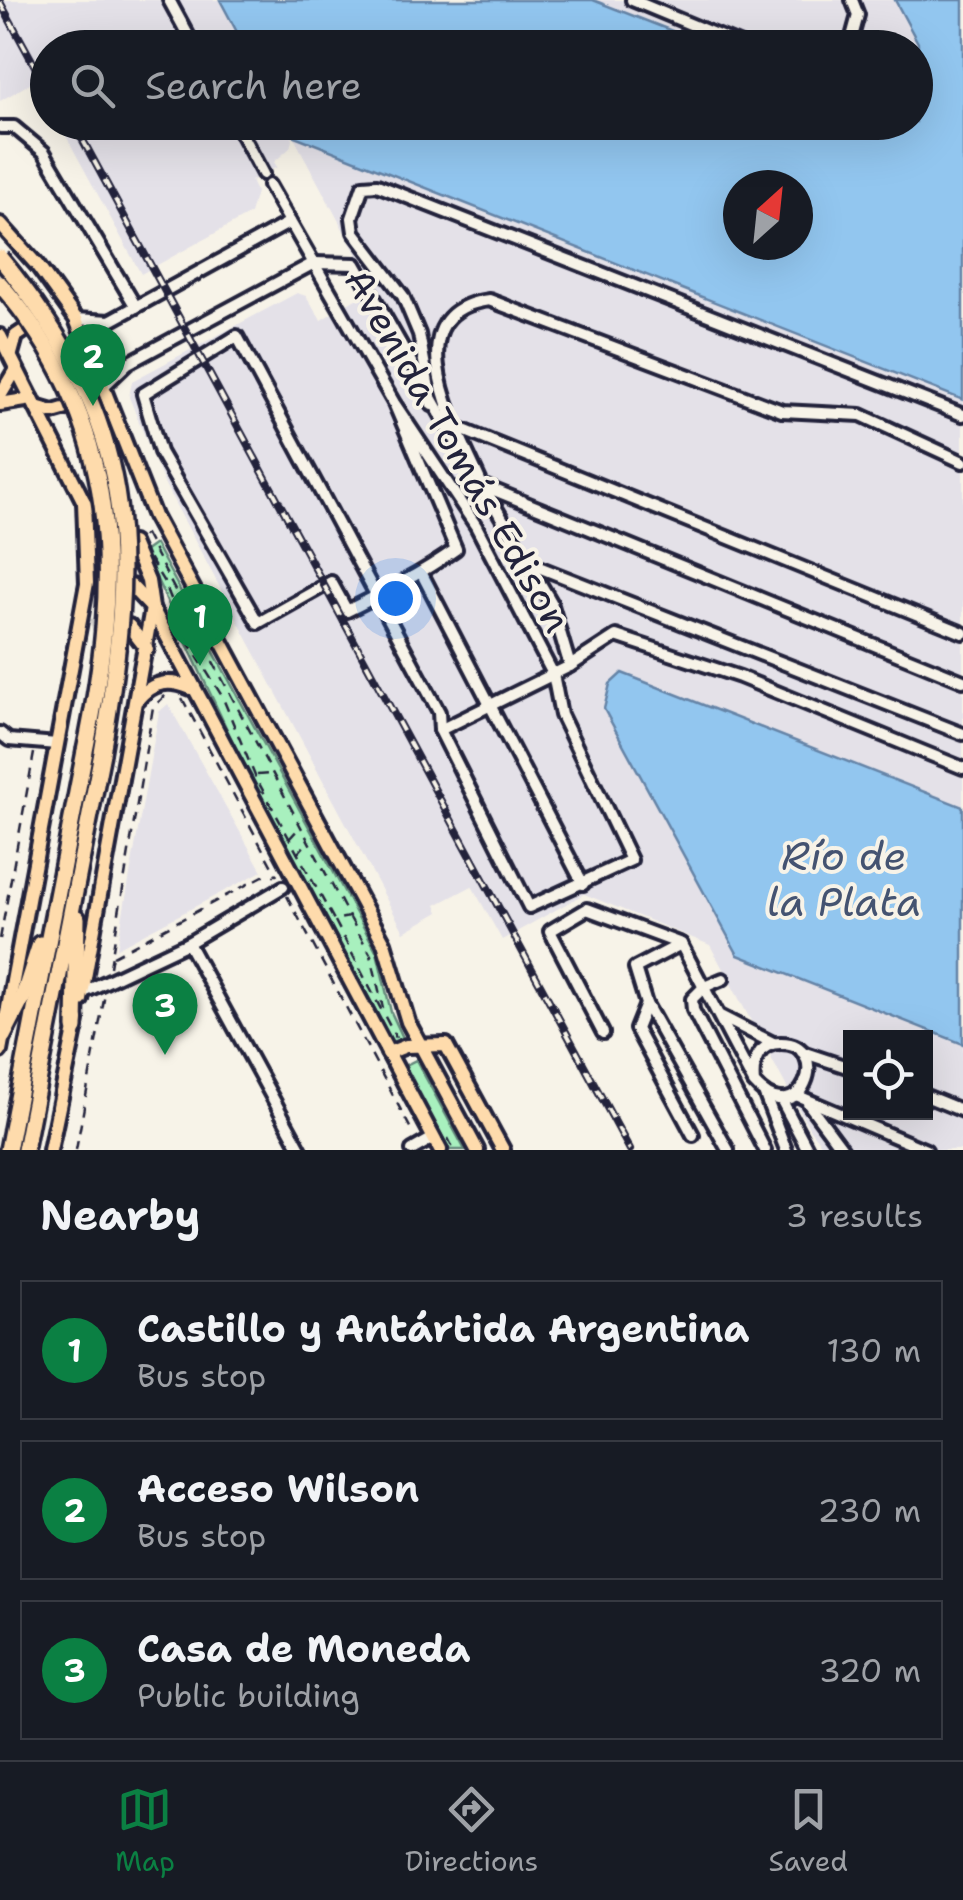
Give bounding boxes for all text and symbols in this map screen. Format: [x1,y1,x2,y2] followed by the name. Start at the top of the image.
[30,30,933,140] search box
[65,58,120,113] icon: search
[145,60,362,111] text: Search here
[723,170,813,260] north arrow
[333,259,583,641] street label: Avenida Tomás Edison
[61,324,126,406] pin: 2
[370,573,421,624] your location
[168,584,232,666] pin: 1
[767,829,921,929] water label: Río de la Plata
[132,972,198,1055] pin: 3
[843,1030,933,1120] map controls
[843,1030,933,1120] button: locate
[40,1187,200,1243] text: Nearby
[786,1194,923,1237] text: 3 results
[137,1303,749,1354] text: Castillo y Antártida Argentina
[67,1329,82,1372] text: 1
[826,1329,921,1372] text: 130 m
[137,1354,266,1397] text: Bus stop
[137,1463,419,1514] text: Acceso Wilson
[63,1489,86,1532] text: 2
[818,1489,921,1532] text: 230 m
[137,1514,266,1557] text: Bus stop
[137,1623,470,1674] text: Casa de Moneda
[63,1649,86,1692] text: 3
[818,1649,921,1692] text: 320 m
[137,1674,360,1717] text: Public building
[115,1782,175,1880] tab: Map
[405,1782,538,1880] tab: Directions
[768,1782,848,1880] tab: Saved

